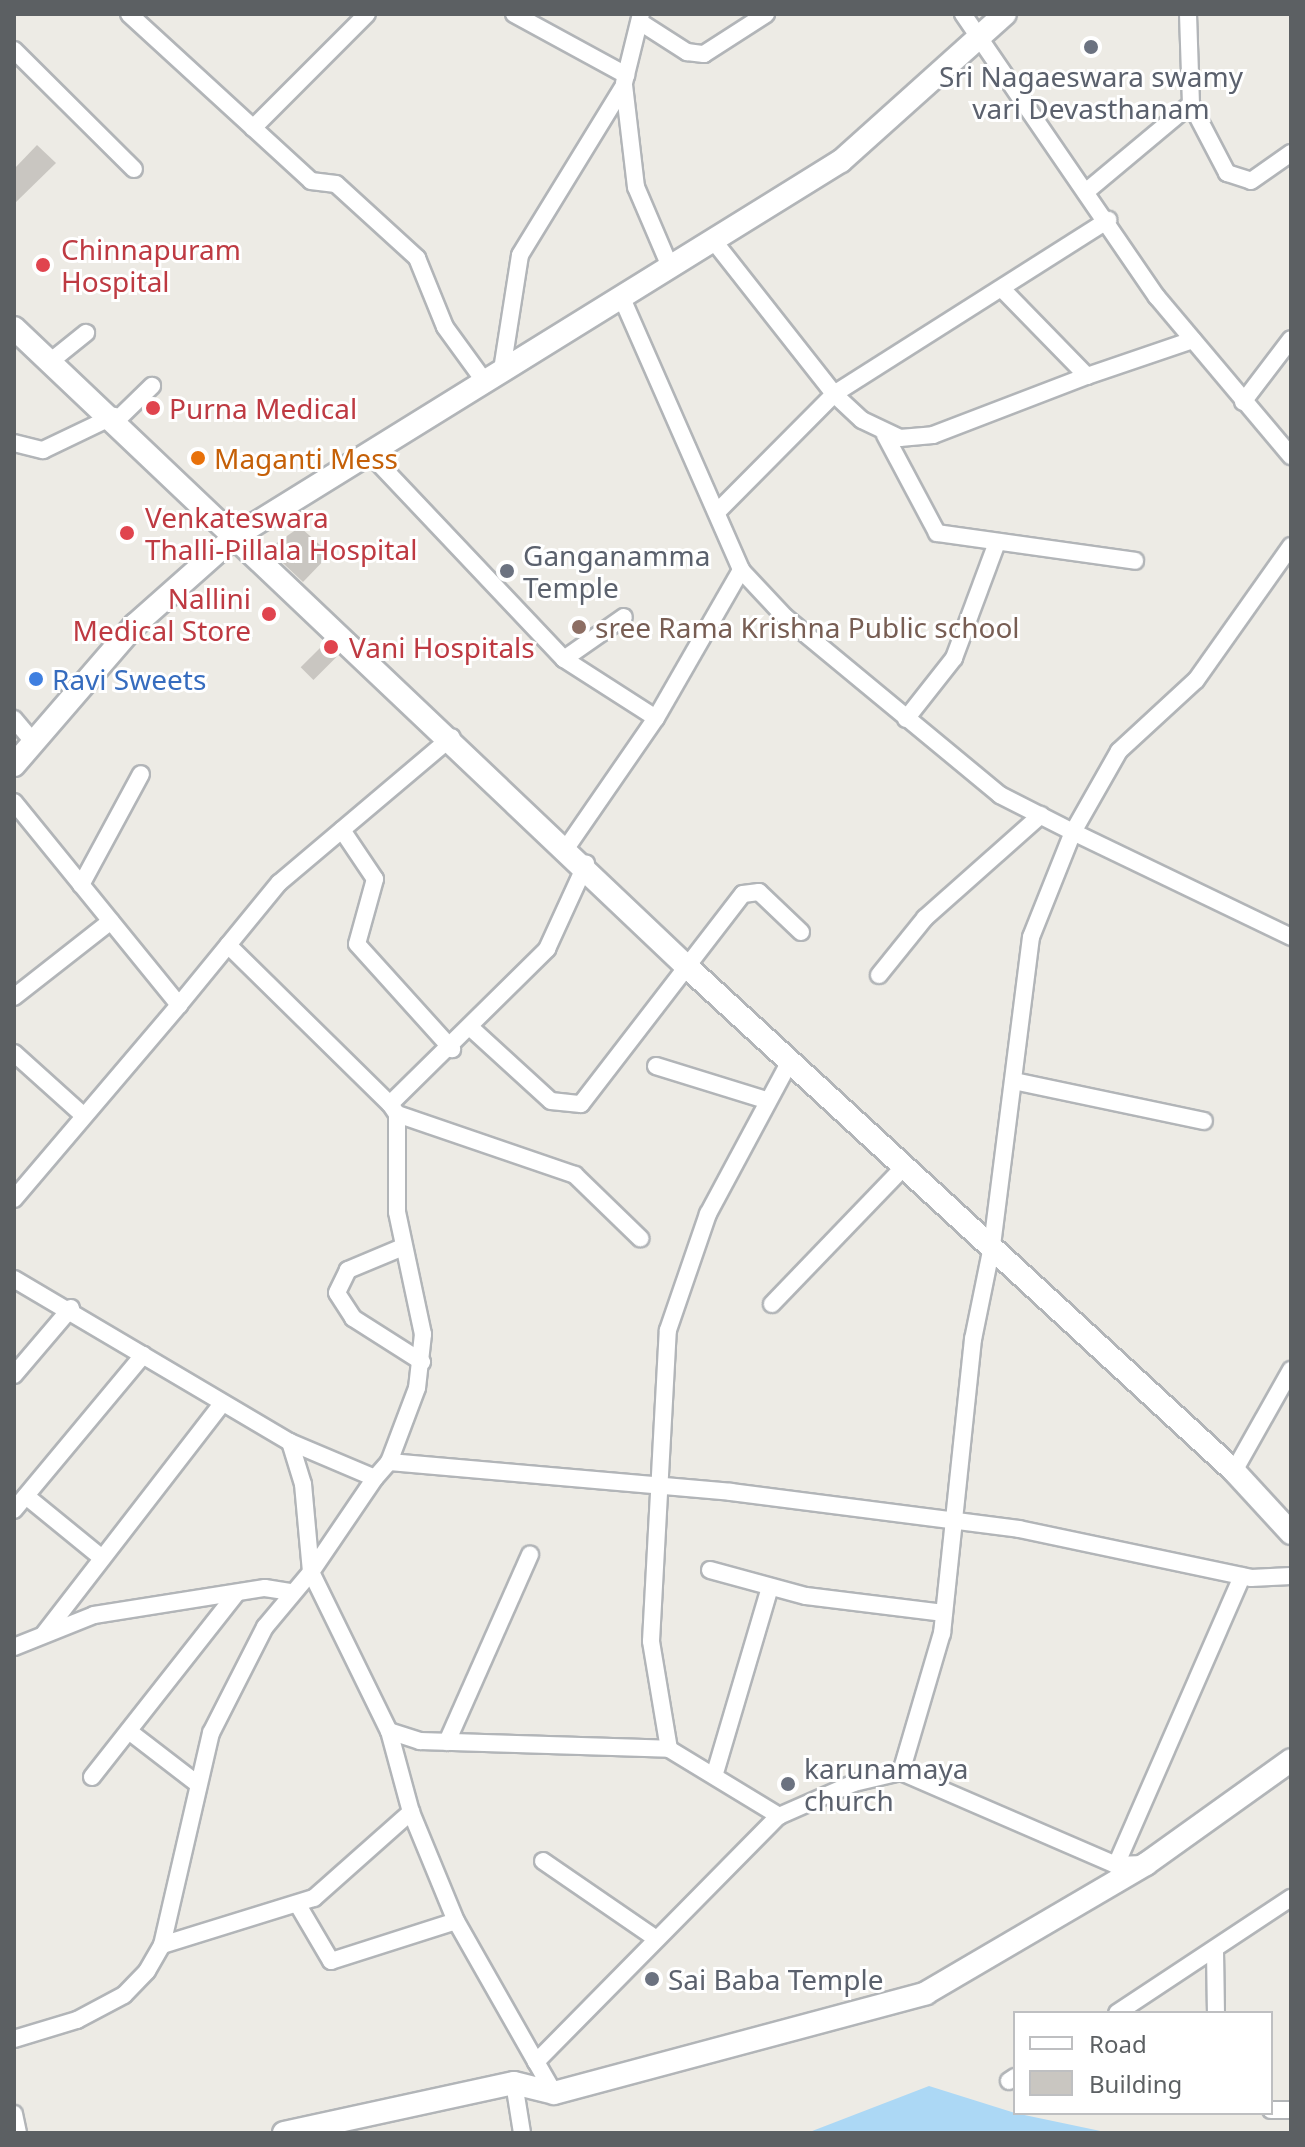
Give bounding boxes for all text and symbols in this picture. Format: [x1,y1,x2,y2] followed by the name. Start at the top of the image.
[1082,38,1100,56] marker: Sri Nagaeswara swamy vari Devasthanam
[939,59,1243,125] place label: Sri Nagaeswara swamy vari Devasthanam
[61,232,241,298] place label: Chinnapuram Hospital
[32,254,54,276] marker: Chinnapuram Hospital
[169,391,357,425] place label: Purna Medical
[144,399,162,417] marker: Purna Medical
[214,441,398,475] place label: Maganti Mess
[189,449,207,467] marker: Maganti Mess
[145,500,417,566] place label: Venkateswara Thalli-Pillala Hospital
[116,522,138,544] marker: Venkateswara Thalli-Pillala Hospital
[523,538,710,604] place label: Ganganamma Temple
[498,562,516,580] marker: Ganganamma Temple
[73,581,251,647] place label: Nallini Medical Store
[258,603,280,625] marker: Nallini Medical Store
[595,610,1020,644] place label: sree Rama Krishna Public school
[570,618,588,636] marker: sree Rama Krishna Public school
[349,630,535,664] place label: Vani Hospitals
[320,636,342,658] marker: Vani Hospitals
[52,662,206,696] place label: Ravi Sweets
[27,670,45,688] marker: Ravi Sweets
[804,1751,968,1817] place label: karunamaya church
[779,1775,797,1793] marker: karunamaya church
[668,1962,884,1996] place label: Sai Baba Temple
[643,1970,661,1988] marker: Sai Baba Temple
[1013,2011,1273,2115] legend
[1089,2027,1147,2060] text: Road
[1089,2067,1182,2100] text: Building

